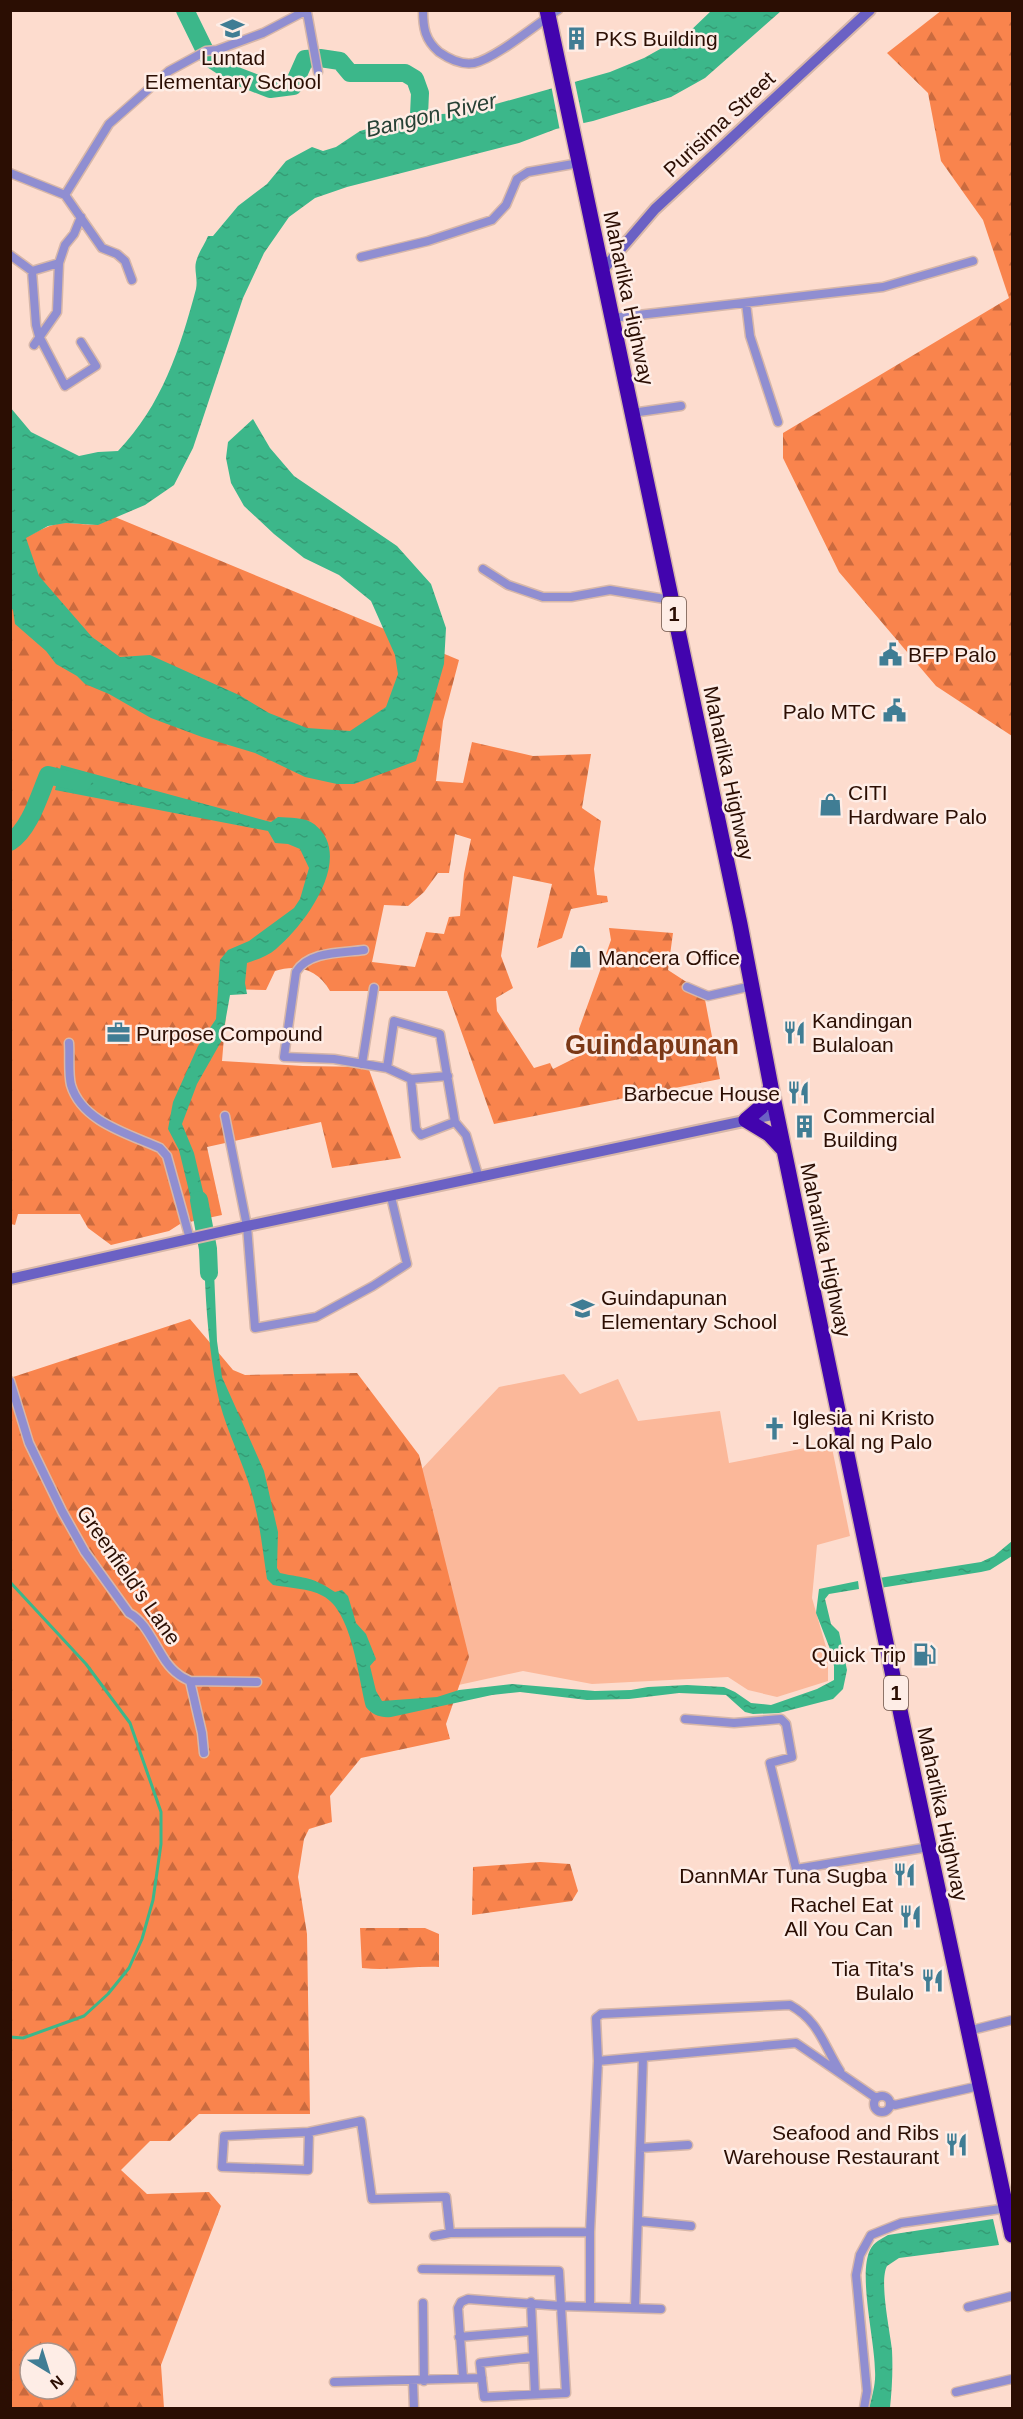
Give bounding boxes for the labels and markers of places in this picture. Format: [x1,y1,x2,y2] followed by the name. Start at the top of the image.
[220,16,246,42] school or university icon: Luntad Elementary School
[564,25,590,51] building icon: PKS Building
[595,27,718,50] place label: PKS Building
[145,46,321,93] place label: Luntad Elementary School
[877,641,903,667] public building icon: BFP Palo
[908,643,996,666] place label: BFP Palo
[881,698,907,724] public building icon: Palo MTC
[783,700,876,723] place label: Palo MTC
[848,781,987,828] place label: CITI Hardware Palo
[817,791,843,817] shop icon: CITI Hardware Palo
[567,944,593,970] shop icon: Mancera Office
[598,946,740,969] place label: Mancera Office
[812,1009,912,1056] place label: Kandingan Bulaloan
[781,1019,807,1045] restaurant icon: Kandingan Bulaloan
[105,1020,131,1046] office icon: Purpose Compound
[136,1022,323,1045] place label: Purpose Compound
[785,1080,811,1106] restaurant icon: Barbecue House
[624,1082,780,1105] place label: Barbecue House
[823,1104,935,1151] place label: Commercial Building
[792,1114,818,1140] building icon: Commercial Building
[601,1286,777,1333] place label: Guindapunan Elementary School
[570,1296,596,1322] school or university icon: Guindapunan Elementary School
[792,1406,934,1453] place label: Iglesia ni Kristo - Lokal ng Palo
[761,1416,787,1442] church icon: Iglesia ni Kristo - Lokal ng Palo
[911,1641,937,1667] fuel station icon: Quick Trip
[811,1643,906,1666] place label: Quick Trip
[892,1862,918,1888] restaurant icon: DannMAr Tuna Sugba
[679,1864,887,1887] place label: DannMAr Tuna Sugba
[784,1893,893,1940] place label: Rachel Eat All You Can
[898,1903,924,1929] restaurant icon: Rachel Eat All You Can
[831,1957,914,2004] place label: Tia Tita's Bulalo
[919,1967,945,1993] restaurant icon: Tia Tita's Bulalo
[724,2121,939,2168] place label: Seafood and Ribs Warehouse Restaurant
[944,2131,970,2157] restaurant icon: Seafood and Ribs Warehouse Restaurant

